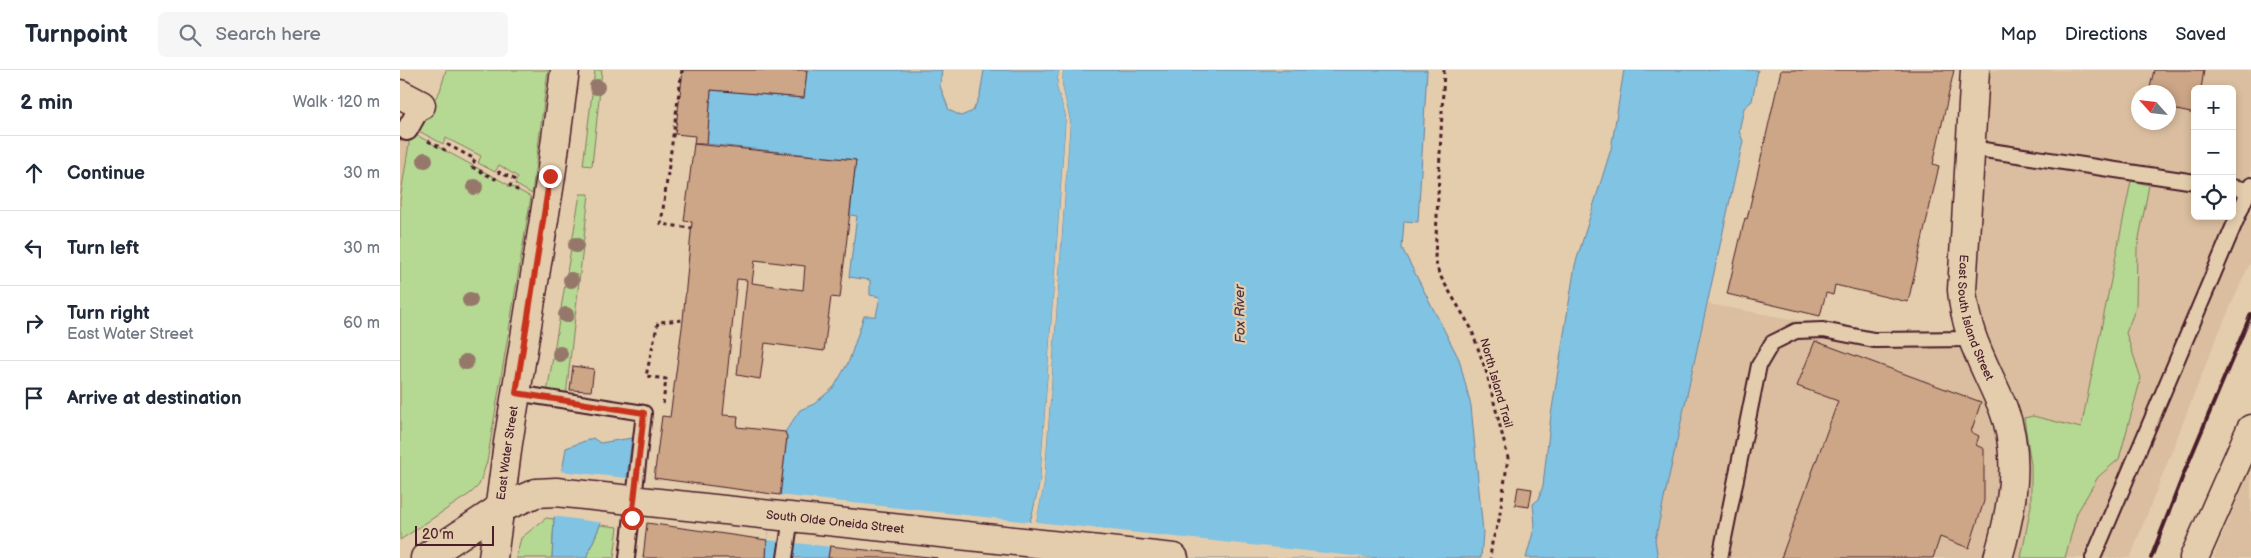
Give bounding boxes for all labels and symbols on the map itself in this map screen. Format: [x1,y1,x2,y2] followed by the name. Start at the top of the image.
[2131,85,2176,130] north arrow
[539,165,562,188] route end
[1954,254,1997,383] street label: East South Island Street
[1231,284,1249,344] water label: Fox River
[1476,337,1516,429] street label: North Island Trail
[493,404,521,501] street label: East Water Street
[621,507,644,530] route start
[765,507,905,537] street label: South Olde Oneida Street
[415,523,494,546] scale bar

